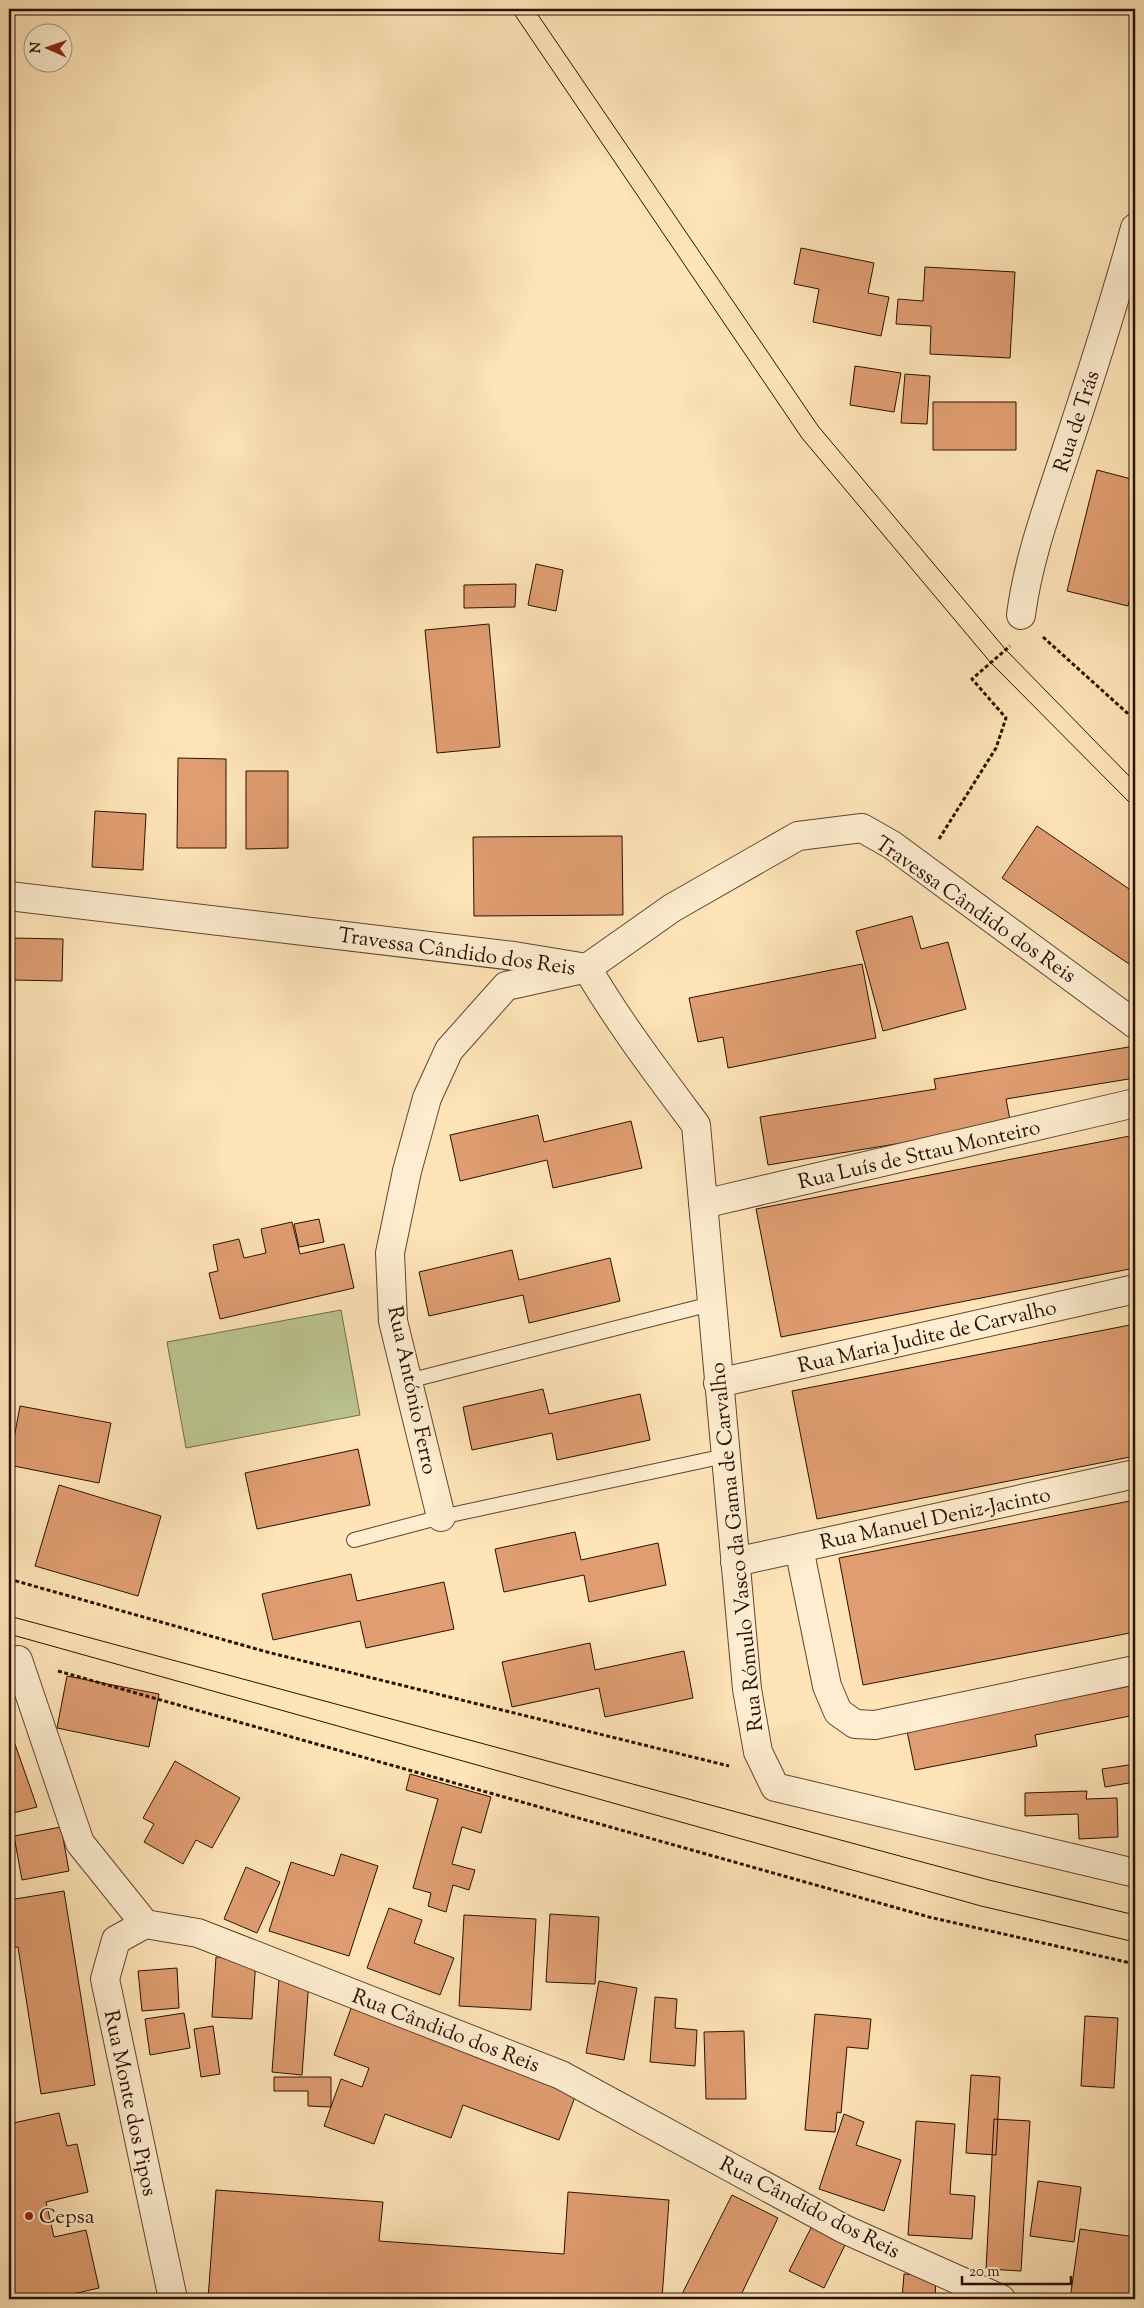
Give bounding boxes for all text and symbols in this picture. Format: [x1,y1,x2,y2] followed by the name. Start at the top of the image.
[22,22,72,72] north arrow
[27,42,47,54] text: N
[1047,367,1108,476] street label: Rua de Trás
[868,830,1081,992] street label: Travessa Cândido dos Reis
[336,921,577,984] street label: Travessa Cândido dos Reis
[795,1113,1044,1198] street label: Rua Luís de Sttau Monteiro
[795,1294,1060,1382] street label: Rua Maria Judite de Carvalho
[379,1304,444,1477] street label: Rua António Ferro
[704,1361,772,1733] street label: Rua Rómulo Vasco da Gama de Carvalho
[817,1481,1054,1559] street label: Rua Manuel Deniz-Jacinto
[347,1982,544,2082] street label: Rua Cândido dos Reis
[95,2008,163,2199] street label: Rua Monte dos Pipos
[714,2150,905,2267] street label: Rua Cândido dos Reis
[39,2203,95,2233] place label: Cepsa
[23,2210,35,2222] marker: Cepsa
[962,2253,1070,2285] scale bar
[969,2262,1000,2283] text: 20 m

